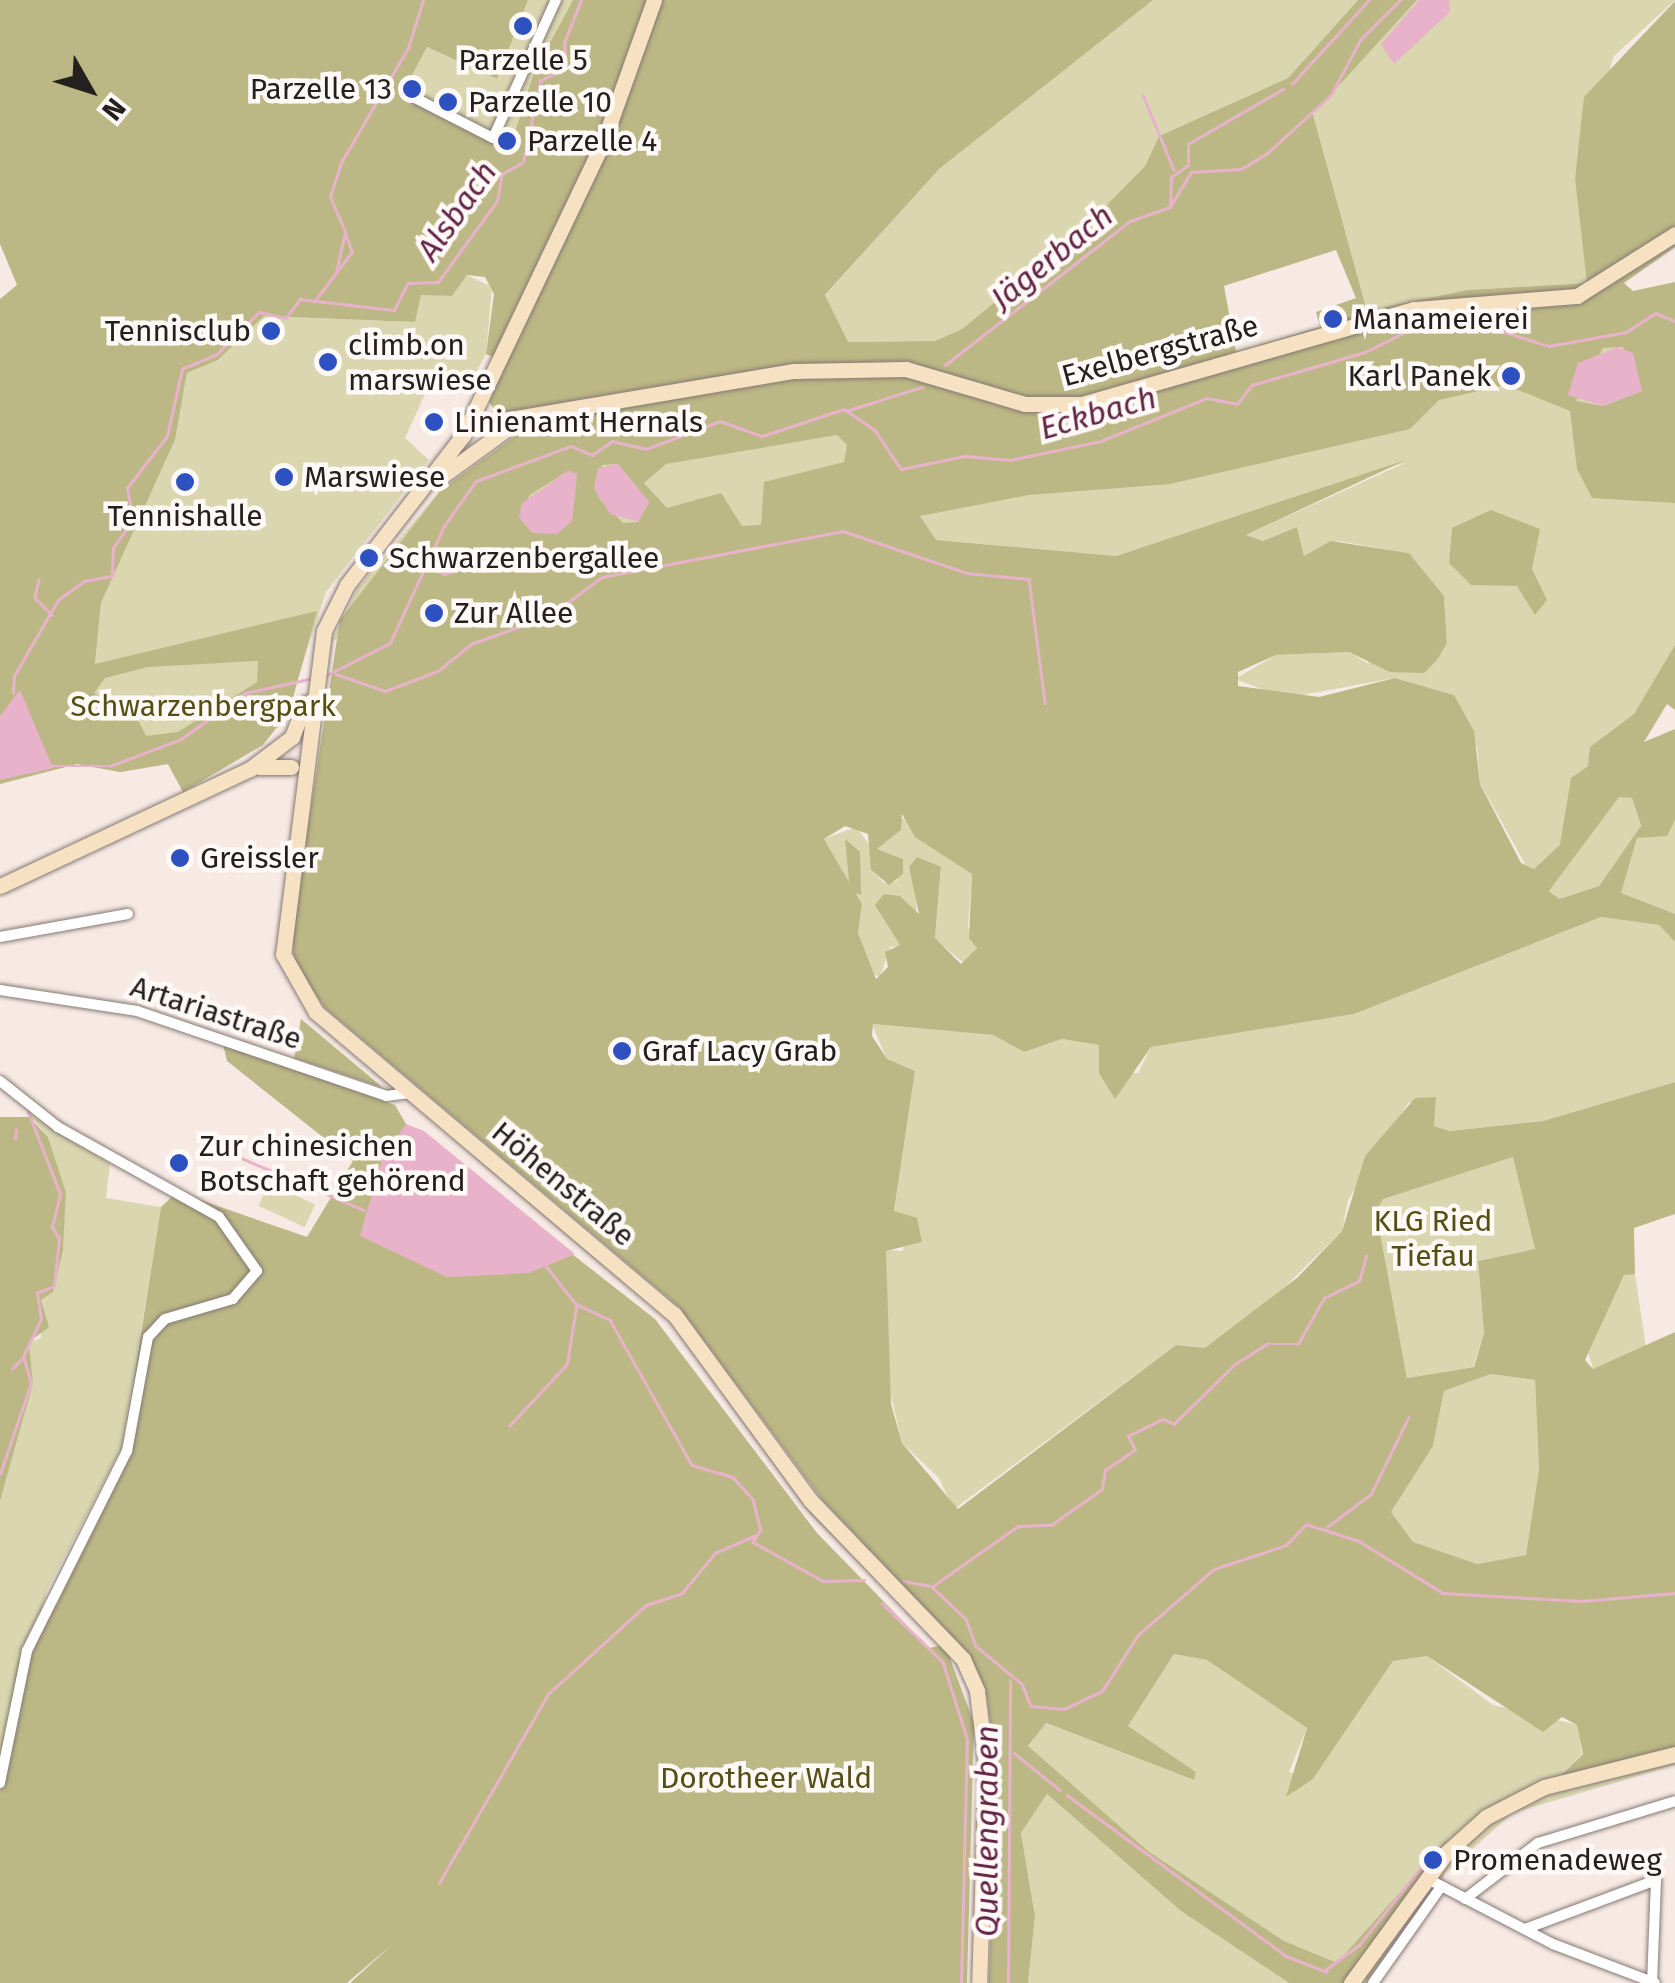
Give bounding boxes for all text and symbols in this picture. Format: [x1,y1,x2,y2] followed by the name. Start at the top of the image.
[512,15,534,37] marker: Parzelle 5
[40,40,140,140] north arrow
[458,42,588,78] place label: Parzelle 5
[250,71,392,107] place label: Parzelle 13
[401,78,423,100] marker: Parzelle 13
[468,84,612,120] place label: Parzelle 10
[437,91,459,113] marker: Parzelle 10
[95,92,132,127] text: N
[527,123,657,159] place label: Parzelle 4
[496,130,518,152] marker: Parzelle 4
[409,154,505,268] water label: Alsbach
[983,196,1121,318] water label: Jägerbach
[1353,301,1529,337] place label: Manameierei
[1058,307,1262,395] street label: Exelbergstraße
[1322,308,1344,330] marker: Manameierei
[105,313,251,349] place label: Tennisclub
[260,320,282,342] marker: Tennisclub
[348,327,492,398] place label: climb.on marswiese
[317,351,339,373] marker: climb.on marswiese
[1348,358,1491,394] place label: Karl Panek
[1500,365,1522,387] marker: Karl Panek
[1035,378,1161,448] water label: Eckbach
[454,404,703,440] place label: Linienamt Hernals
[423,411,445,433] marker: Linienamt Hernals
[304,459,445,495] place label: Marswiese
[273,466,295,488] marker: Marswiese
[174,471,196,493] marker: Tennishalle
[107,498,263,534] place label: Tennishalle
[389,540,659,576] place label: Schwarzenbergallee
[358,547,380,569] marker: Schwarzenbergallee
[454,595,573,631] place label: Zur Allee
[423,602,445,624] marker: Zur Allee
[70,688,336,724] park label: Schwarzenbergpark
[200,840,319,876] place label: Greissler
[169,847,191,869] marker: Greissler
[126,968,306,1058] street label: Artariastraße
[642,1033,837,1069] place label: Graf Lacy Grab
[611,1040,633,1062] marker: Graf Lacy Grab
[484,1114,642,1254] street label: Höhenstraße
[199,1128,466,1198] place label: Zur chinesichen Botschaft gehörend
[168,1152,190,1174] marker: Zur chinesichen Botschaft gehörend
[1373,1203,1493,1274] park label: KLG Ried Tiefau
[968,1725,1006,1937] water label: Quellengraben
[660,1760,872,1796] park label: Dorotheer Wald
[1453,1842,1662,1878] place label: Promenadeweg
[1422,1849,1444,1871] marker: Promenadeweg

